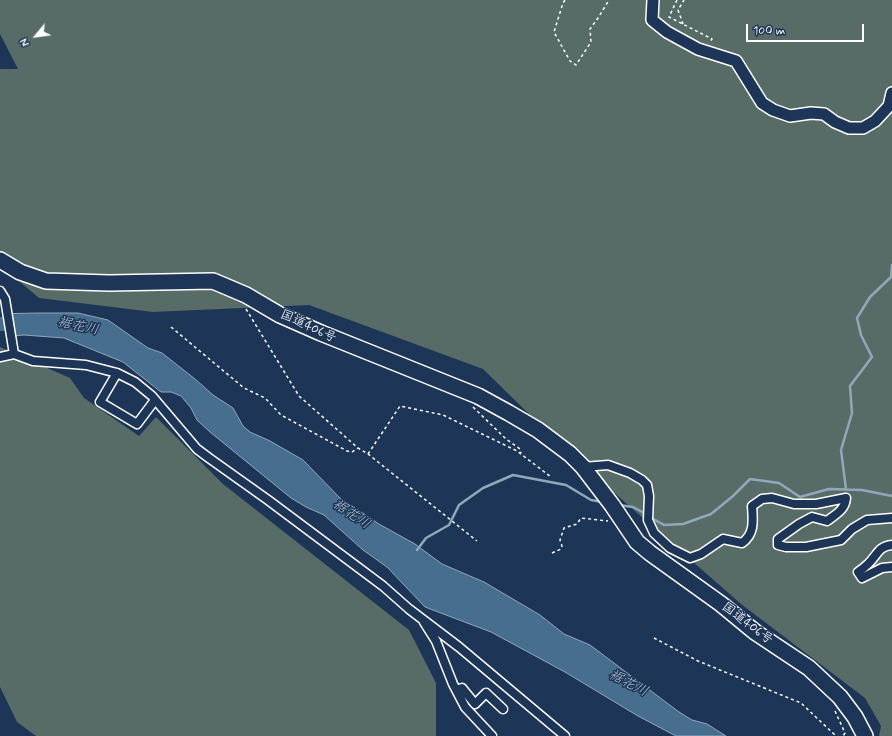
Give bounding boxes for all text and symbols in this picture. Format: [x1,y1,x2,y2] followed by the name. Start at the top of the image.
[16,16,56,56] north arrow
[748,16,866,42] scale bar
[753,23,785,39] text: 100 m
[18,35,33,48] text: N
[277,307,339,347] street label: 国道406号
[56,314,100,340] water label: 裾花川
[329,496,373,534] water label: 裾花川
[718,600,776,648] street label: 国道406号
[605,667,651,701] water label: 裾花川

